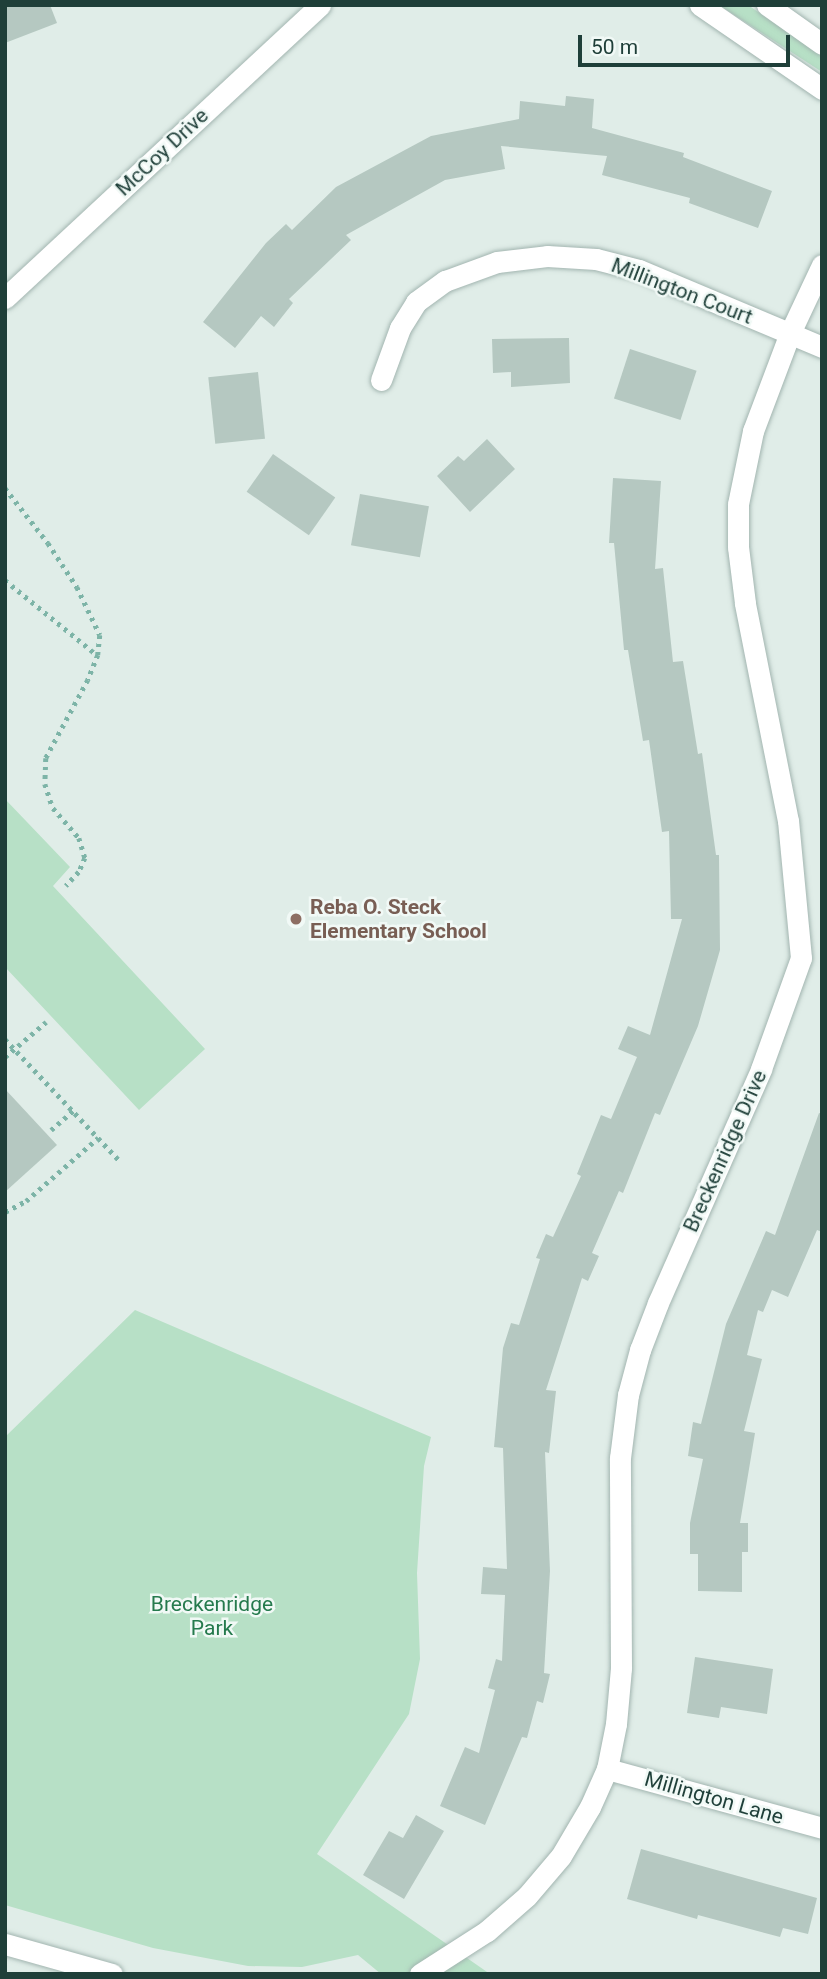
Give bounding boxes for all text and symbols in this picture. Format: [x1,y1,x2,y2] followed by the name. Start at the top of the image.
[582,21,794,65] scale bar
[591,35,638,59] text: 50 m
[111,103,213,201] street label: McCoy Drive
[608,252,756,330] street label: Millington Court
[310,894,487,944] place label: Reba O. Steck Elementary School
[288,911,304,927] marker: Reba O. Steck Elementary School
[678,1066,772,1236] street label: Breckenridge Drive
[151,1591,273,1641] park label: Breckenridge Park
[642,1766,786,1830] street label: Millington Lane

